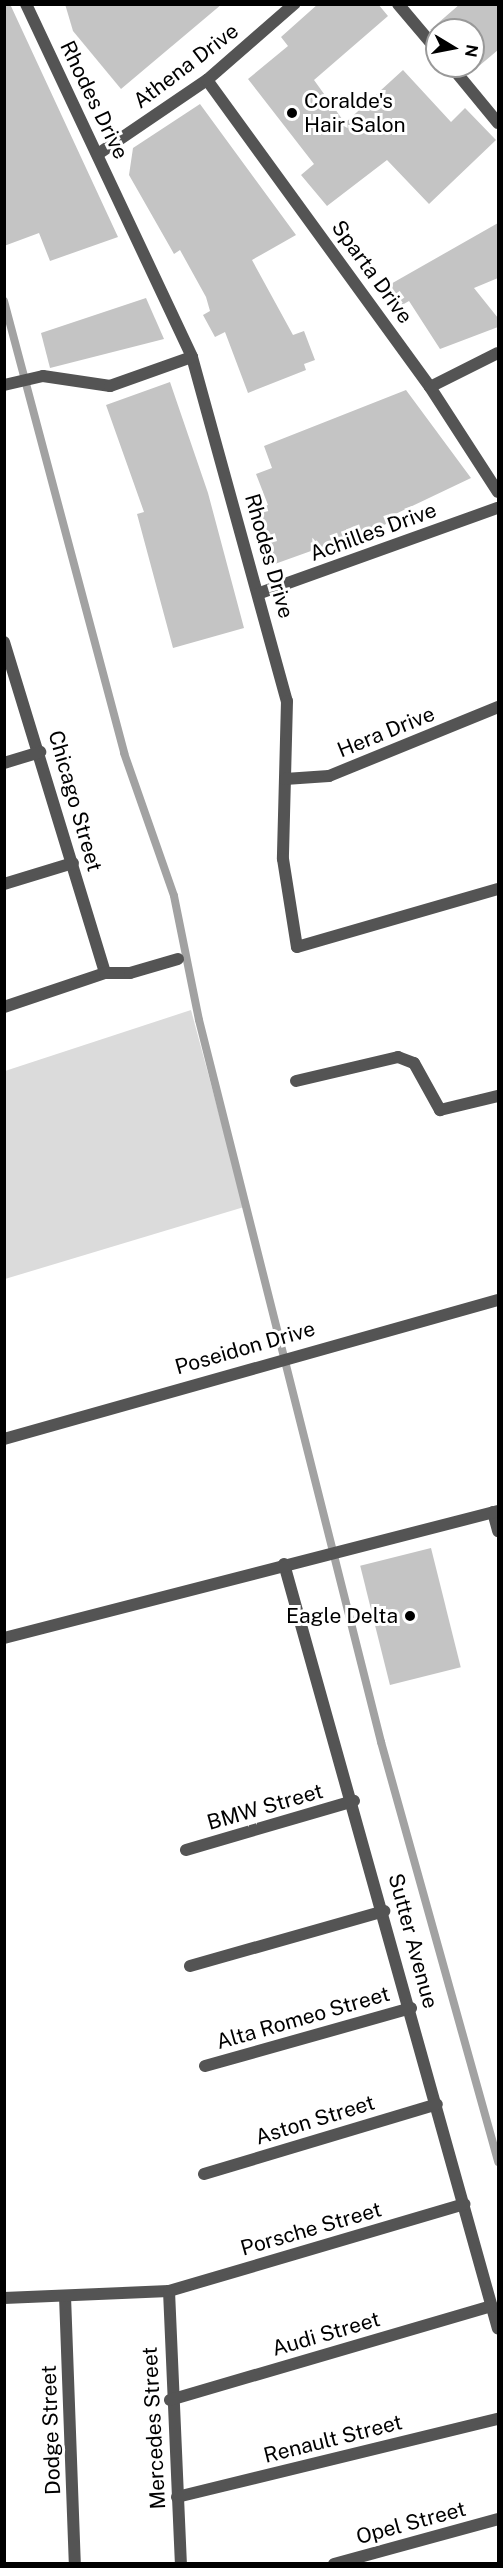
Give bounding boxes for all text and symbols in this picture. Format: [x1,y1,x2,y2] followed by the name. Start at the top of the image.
[129,18,243,114] street label: Athena Drive
[425,18,485,78] north arrow
[55,37,133,163] street label: Rhodes Drive
[461,43,482,59] text: N
[304,88,406,138] place label: Coralde's Hair Salon
[285,106,299,120] marker: Coralde's Hair Salon
[326,216,418,328] street label: Sparta Drive
[239,491,299,621] street label: Rhodes Drive
[306,497,440,567] street label: Achilles Drive
[334,701,438,763] street label: Hera Drive
[43,728,107,874] street label: Chicago Street
[172,1316,318,1380] street label: Poseidon Drive
[286,1603,398,1629] place label: Eagle Delta
[403,1609,417,1623] marker: Eagle Delta
[204,1778,326,1836] street label: BMW Street
[383,1871,443,2011] street label: Sutter Avenue
[213,1981,393,2055] street label: Alta Romeo Street
[252,2090,378,2150] street label: Aston Street
[238,2197,384,2261] street label: Porsche Street
[269,2307,383,2361] street label: Audi Street
[137,2346,171,2510] street label: Mercedes Street
[36,2365,66,2495] street label: Dodge Street
[261,2410,405,2468] street label: Renault Street
[353,2496,469,2550] street label: Opel Street

